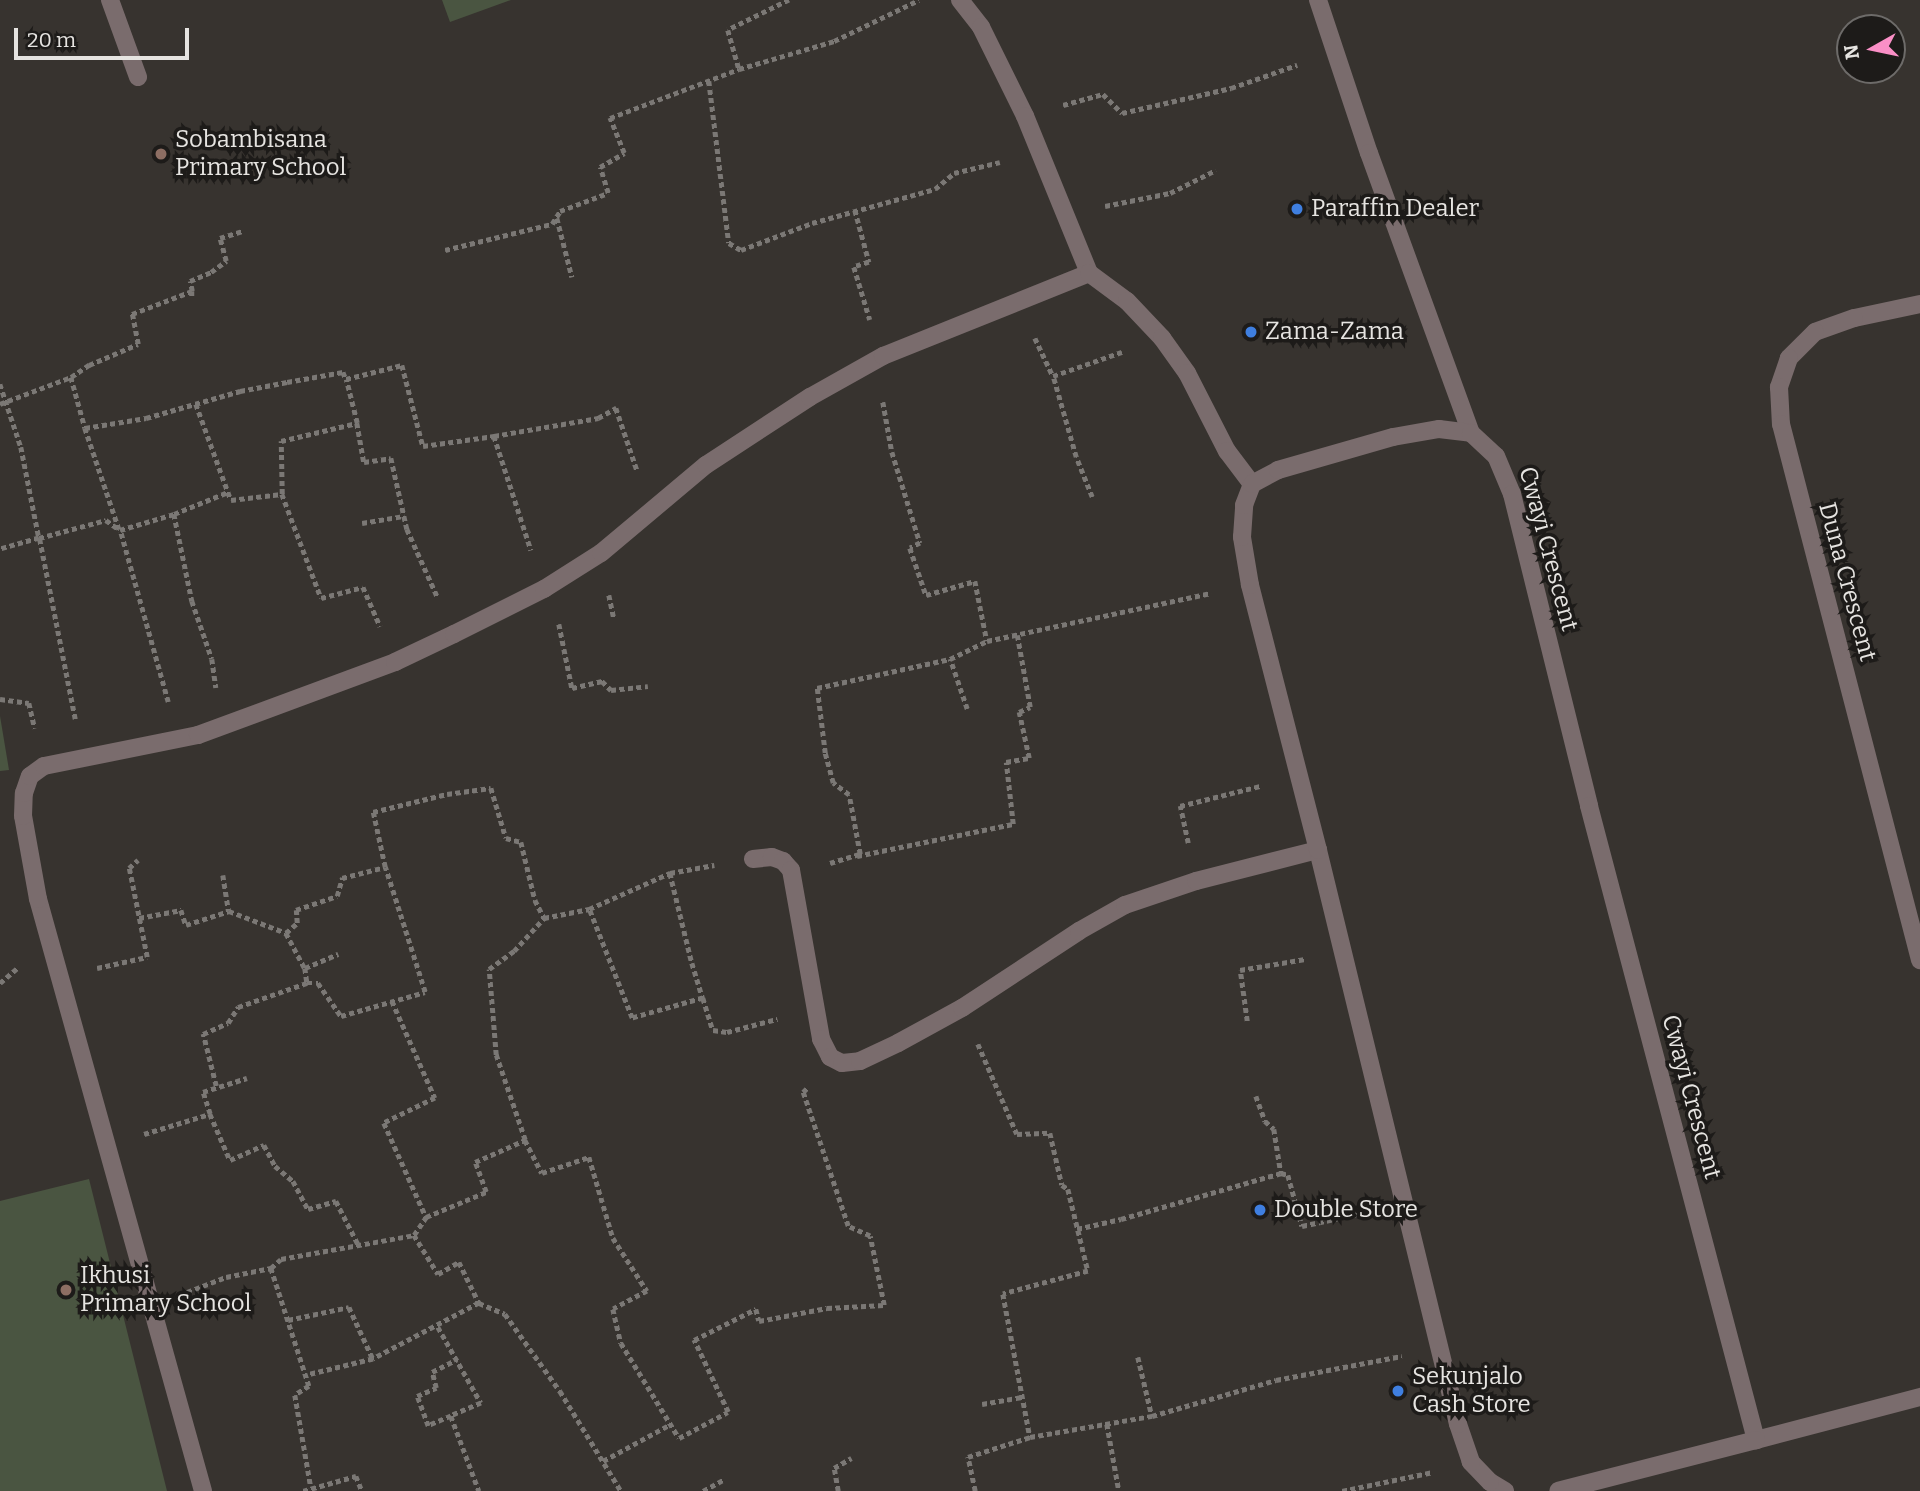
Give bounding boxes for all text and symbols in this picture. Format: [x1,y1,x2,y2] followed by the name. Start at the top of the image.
[18,14,192,58] scale bar
[1836,14,1906,84] north arrow
[27,27,76,53] text: 20 m
[1839,43,1864,61] text: N
[175,126,346,182] place label: Sobambisana Primary School
[153,146,169,162] marker: Sobambisana Primary School
[1311,195,1479,223] place label: Paraffin Dealer
[1289,201,1305,217] marker: Paraffin Dealer
[1265,318,1404,346] place label: Zama-Zama
[1243,324,1259,340] marker: Zama-Zama
[1512,464,1584,634] street label: Cwayi Crescent
[1812,499,1882,665] street label: Duna Crescent
[1655,1012,1727,1182] street label: Cwayi Crescent
[1274,1196,1418,1224] place label: Double Store
[1252,1202,1268,1218] marker: Double Store
[80,1262,251,1318] place label: Ikhusi Primary School
[58,1282,74,1298] marker: Ikhusi Primary School
[1412,1363,1531,1419] place label: Sekunjalo Cash Store
[1390,1383,1406,1399] marker: Sekunjalo Cash Store

